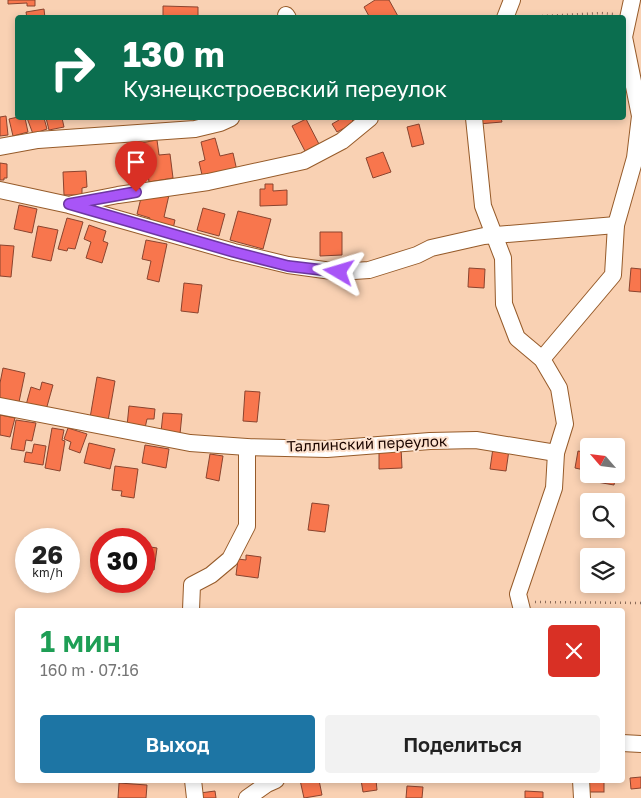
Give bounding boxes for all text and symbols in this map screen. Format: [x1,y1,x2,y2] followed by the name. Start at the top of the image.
[123,33,225,75] text: 130 m
[40,35,105,100] icon: right
[123,75,447,102] text: Кузнецкстроевский переулок
[115,141,157,192] pin
[122,148,150,176] icon: arrive
[312,245,364,297] position arrow
[286,431,448,455] street label: Таллинский переулок
[580,438,625,482] north arrow
[580,438,625,593] map controls
[580,493,625,538] button: search
[90,528,155,593] speed limit sign: 30
[32,539,63,570] text: 26
[580,548,625,593] button: layers
[32,565,63,580] text: km/h
[40,623,121,659] text: 1 мин
[548,625,600,677] button: close
[40,660,139,680] text: 160 m · 07:16
[40,715,315,773] button: Выход
[325,715,600,773] button: Поделиться

